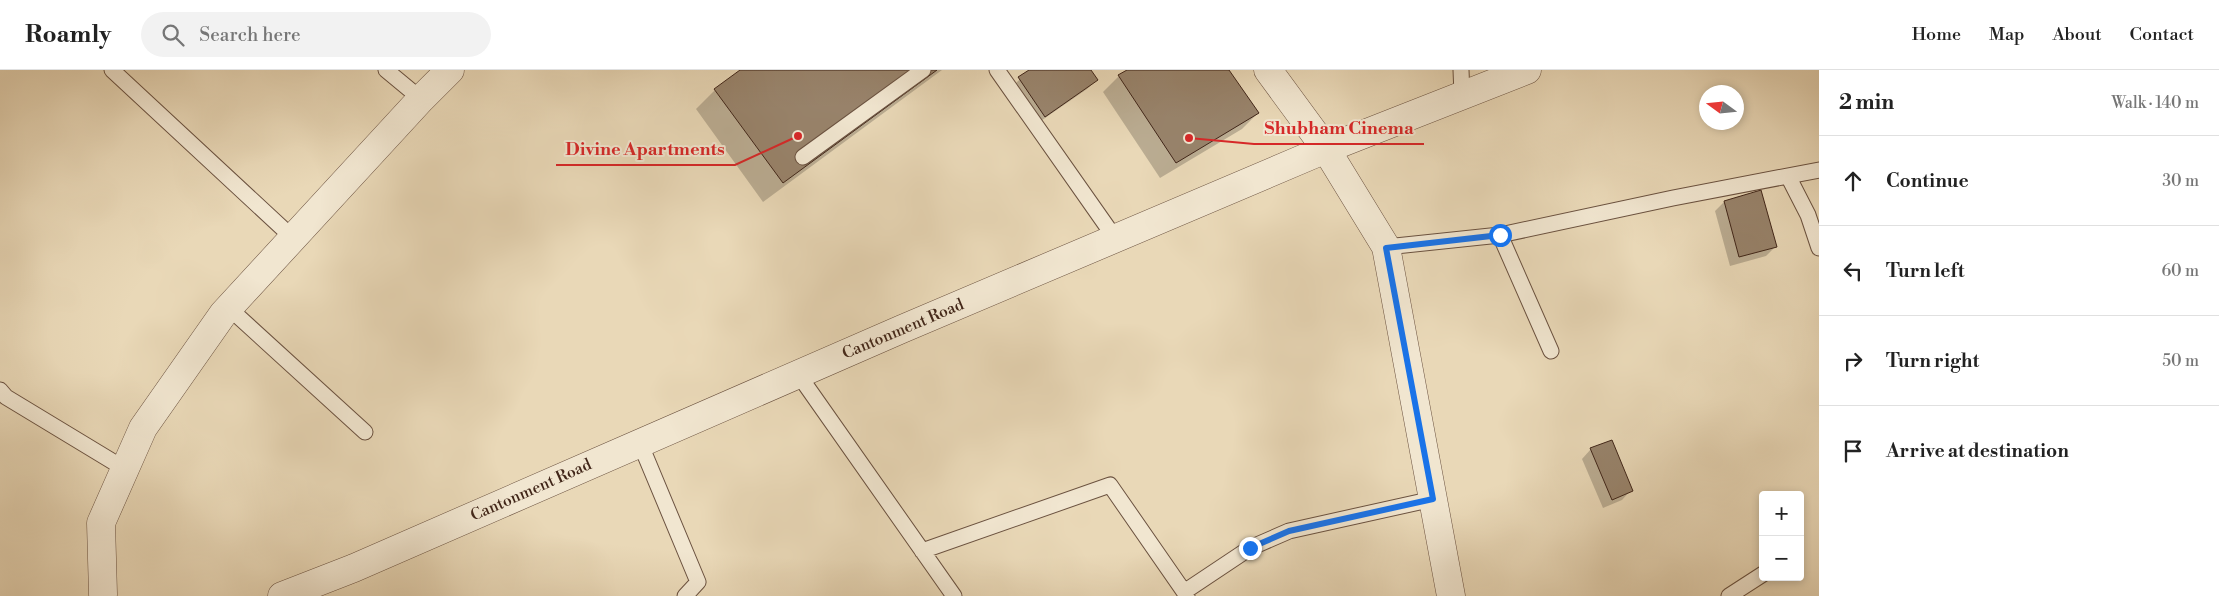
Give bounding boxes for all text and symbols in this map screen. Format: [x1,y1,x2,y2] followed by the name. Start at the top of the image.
[141,12,491,57] search box
[25,20,111,50] text: Roamly
[159,21,187,49] icon: search
[199,23,301,47] text: Search here
[1912,23,1961,46] text: Home
[1989,23,2025,46] text: Map
[2053,23,2102,46] text: About
[2130,23,2194,46] text: Contact
[1699,85,1744,130] north arrow
[1839,90,1894,116] text: 2 min
[2111,93,2199,113] text: Walk · 140 m
[1254,111,1424,144] callout: Shubham Cinema
[1264,117,1414,140] text: Shubham Cinema
[556,132,735,165] callout: Divine Apartments
[565,138,725,161] text: Divine Apartments
[1839,167,1867,195] icon: ahead
[1886,169,1969,193] text: Continue
[2162,171,2199,191] text: 30 m
[1489,224,1512,247] route start
[1839,257,1867,285] icon: left
[1886,259,1965,283] text: Turn left
[2161,261,2199,281] text: 60 m
[839,294,967,364] street label: Cantonment Road
[1839,347,1867,375] icon: right
[1886,349,1979,373] text: Turn right
[2162,351,2199,371] text: 50 m
[1839,437,1867,465] icon: arrive
[1886,439,2069,463] text: Arrive at destination
[467,454,595,526] street label: Cantonment Road
[1759,491,1804,581] map controls
[1759,491,1804,536] button: +
[1759,536,1804,581] button: −
[1239,537,1262,560] route end

